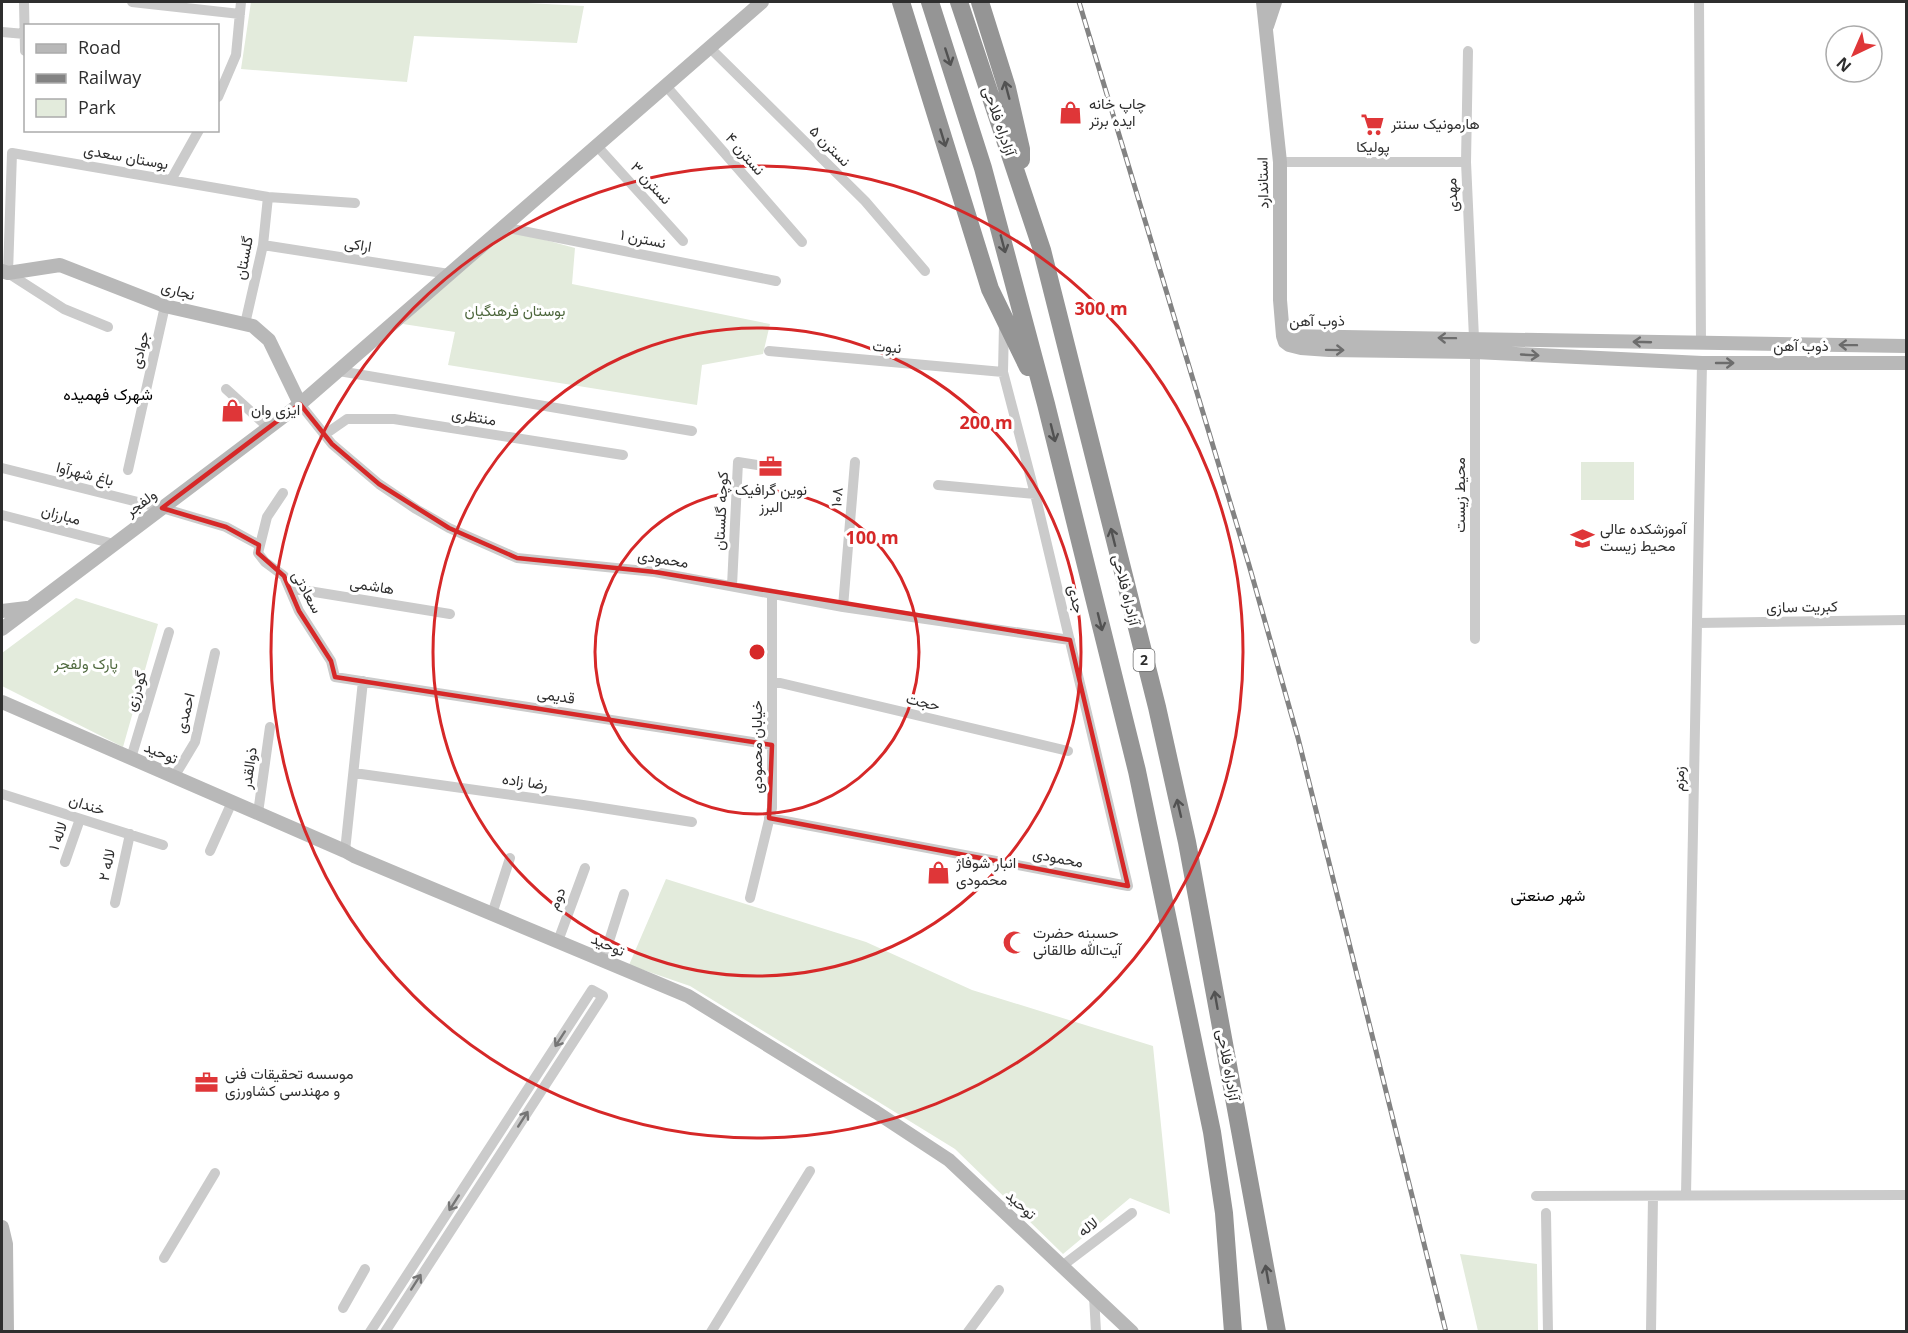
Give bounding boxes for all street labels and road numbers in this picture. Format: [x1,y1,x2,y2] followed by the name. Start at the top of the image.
[978,83,1022,160] street label: آزادراه فلاحی
[806,120,856,170] street label: نسترن ۵
[722,128,770,179] street label: نسترن ۴
[1356,136,1390,157] street label: پولیکا
[82,139,170,174] street label: بوستان سعدی
[627,157,677,208] street label: نسترن ۳
[1252,157,1272,209] street label: استاندارد
[1440,177,1463,213] street label: مهدی
[619,224,668,252] street label: نسترن ۱
[343,232,373,257] street label: اراکی
[229,234,257,281] street label: گلستان
[159,276,197,305] street label: نجاری
[1289,310,1345,331] street label: ذوب آهن
[125,329,154,371] street label: جوادی
[872,335,903,357] street label: نبوت
[1773,335,1829,356] street label: ذوب آهن
[450,403,498,430] street label: منتظری
[54,456,116,492] street label: باغ شهرآوا
[1449,457,1469,533] street label: محیط زیست
[708,471,733,551] street label: کوچه گلستان
[120,484,160,521] street label: ولفجر
[825,486,847,507] street label: ۱۰۸
[39,499,83,529] street label: مبارزان
[636,544,690,573] street label: محمودی
[1108,552,1146,629] street label: آزادراه فلاحی
[287,567,328,617] street label: سعادتی
[348,572,396,599] street label: هاشمی
[1063,583,1090,615] street label: جدی
[1766,595,1838,618] street label: کبریت سازی
[1134,649,1154,671] road number: 2
[119,668,152,714] street label: گودرزی
[536,682,577,709] street label: قدیمی
[904,687,942,715] street label: حجت
[169,691,200,735] street label: احمدی
[746,700,767,794] street label: خیابان محمودی
[141,736,182,768] street label: توحید
[235,746,261,791] street label: ذوالقدر
[1668,766,1689,792] street label: زمزم
[501,768,549,794] street label: رضا زاده
[67,789,108,819] street label: خندان
[43,819,71,853] street label: لاله ۱
[1031,842,1085,873] street label: محمودی
[93,847,119,883] street label: لاله ۲
[543,884,570,913] street label: دوم
[588,928,629,960] street label: توحید
[1212,1027,1245,1104] street label: آزادراه فلاحی
[1002,1185,1041,1224] street label: توحید
[1073,1212,1102,1240] street label: لاله

